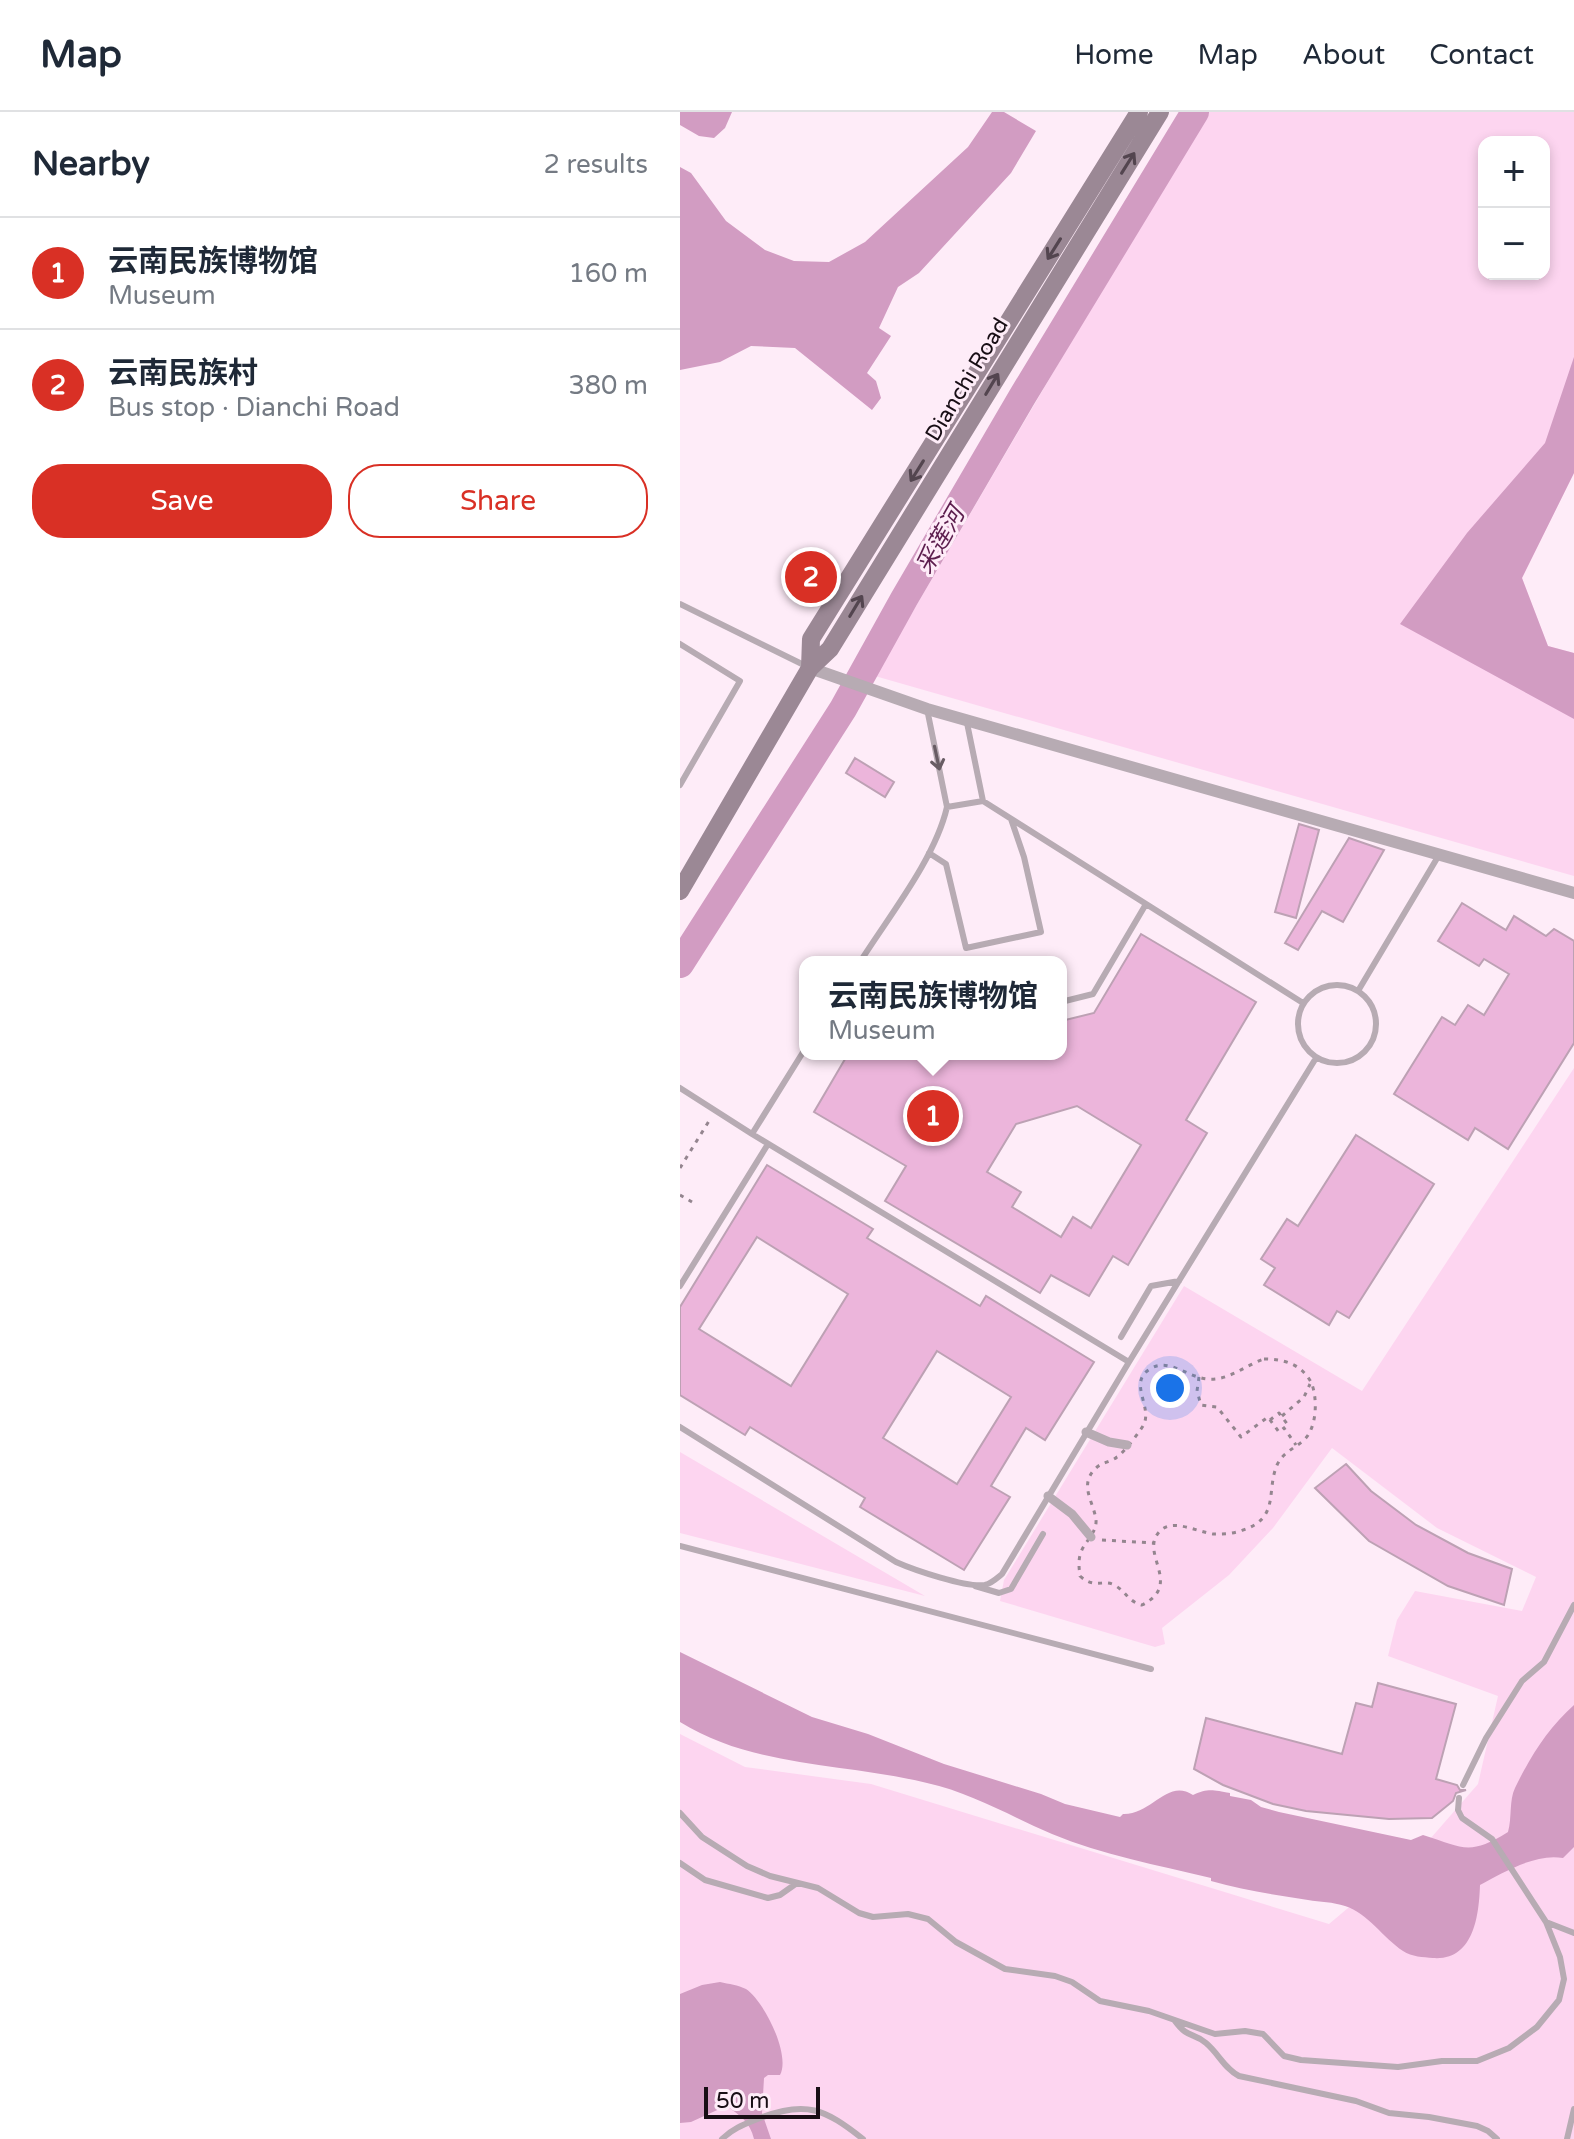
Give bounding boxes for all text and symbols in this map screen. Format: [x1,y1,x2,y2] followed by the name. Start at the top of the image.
[40,32,122,78] text: Map
[1074,38,1154,72] text: Home
[1198,38,1258,72] text: Map
[1302,38,1385,72] text: About
[1429,38,1534,72] text: Contact
[1478,136,1550,280] map controls
[1478,136,1550,208] button: +
[32,144,150,185] text: Nearby
[543,149,648,180] text: 2 results
[1121,152,1137,175] one-way arrow
[1478,208,1550,280] button: −
[1045,238,1062,260] one-way arrow
[108,243,318,280] text: 云南民族博物馆
[50,258,66,289] text: 1
[568,258,648,289] text: 160 m
[108,280,216,311] text: Museum
[920,313,1014,446] street label: Dianchi Road
[108,355,258,392] text: 云南民族村
[50,370,66,401] text: 2
[568,370,648,401] text: 380 m
[984,373,1000,396] one-way arrow
[108,392,400,423] text: Bus stop · Dianchi Road
[908,459,925,481] one-way arrow
[32,464,332,538] button: Save
[348,464,648,538] button: Share
[910,498,973,579] water label: 采莲河
[785,547,837,607] pin: 2
[849,595,865,618] one-way arrow
[930,745,945,771] one-way arrow
[799,956,1067,1060] popup
[828,978,1038,1015] text: 云南民族博物馆
[828,1015,936,1046] text: Museum
[907,1086,959,1146] pin: 1
[1150,1368,1190,1408] your location
[704,2083,820,2119] scale bar
[716,2088,770,2114] text: 50 m

